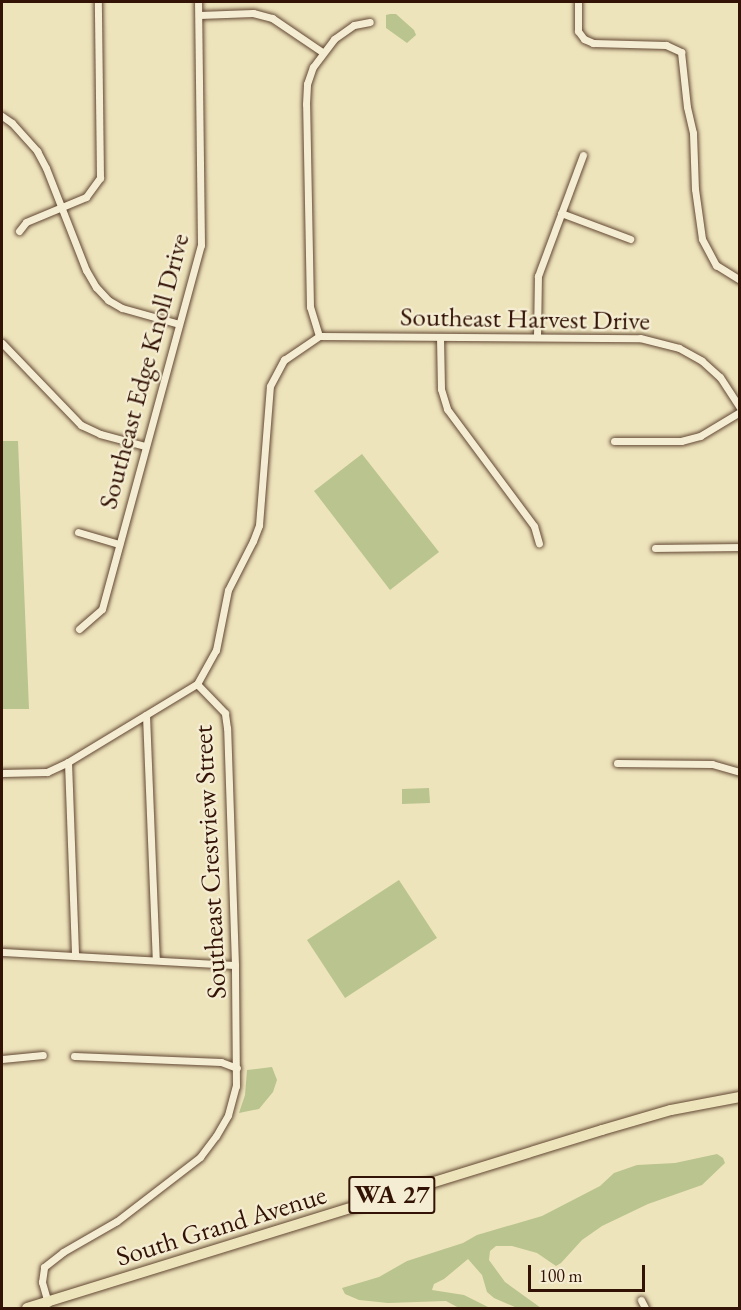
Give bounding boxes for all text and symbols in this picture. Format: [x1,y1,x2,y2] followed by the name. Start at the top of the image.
[91,230,195,512] street label: Southeast Edge Knoll Drive
[400,300,650,336] street label: Southeast Harvest Drive
[186,724,232,1000] street label: Southeast Crestview Street
[347,1172,437,1218] road number: WA 27
[112,1178,330,1272] street label: South Grand Avenue
[531,1253,648,1291] scale bar
[539,1264,583,1287] text: 100 m

